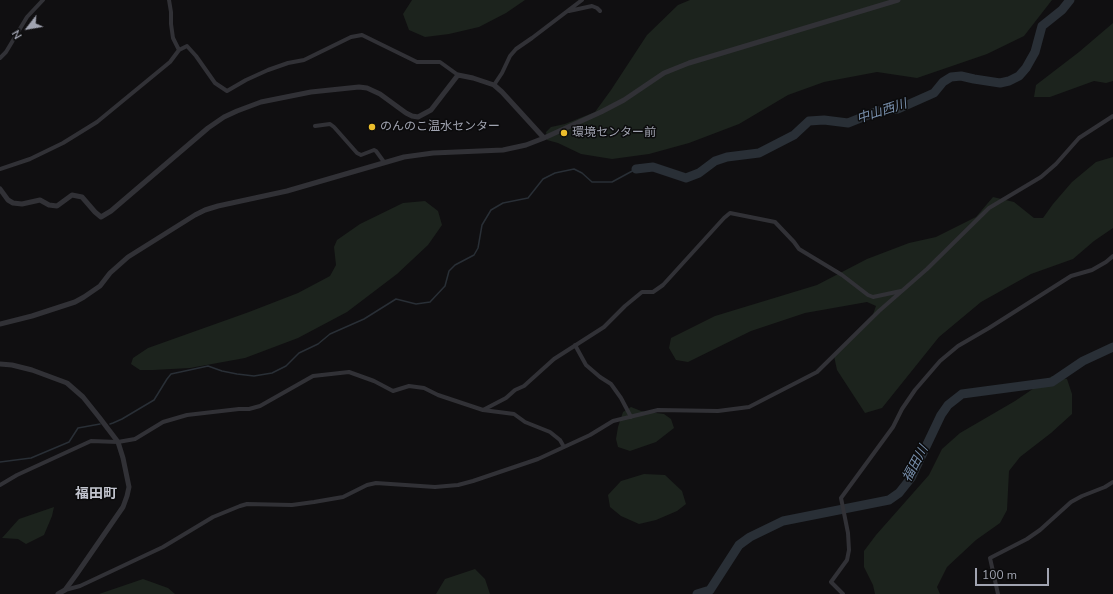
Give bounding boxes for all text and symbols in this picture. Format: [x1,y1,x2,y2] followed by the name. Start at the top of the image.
[8,8,48,48] north arrow
[9,27,26,42] text: N
[855,97,909,127] water label: 中山西川
[380,120,500,134] place label: のんのこ温水センター
[367,122,377,132] marker: のんのこ温水センター
[572,126,656,140] place label: 環境センター前
[559,128,569,138] marker: 環境センター前
[900,443,932,485] water label: 福田川
[75,487,117,503] district label: 福田町
[977,560,1051,586] scale bar
[982,567,1017,583] text: 100 m

